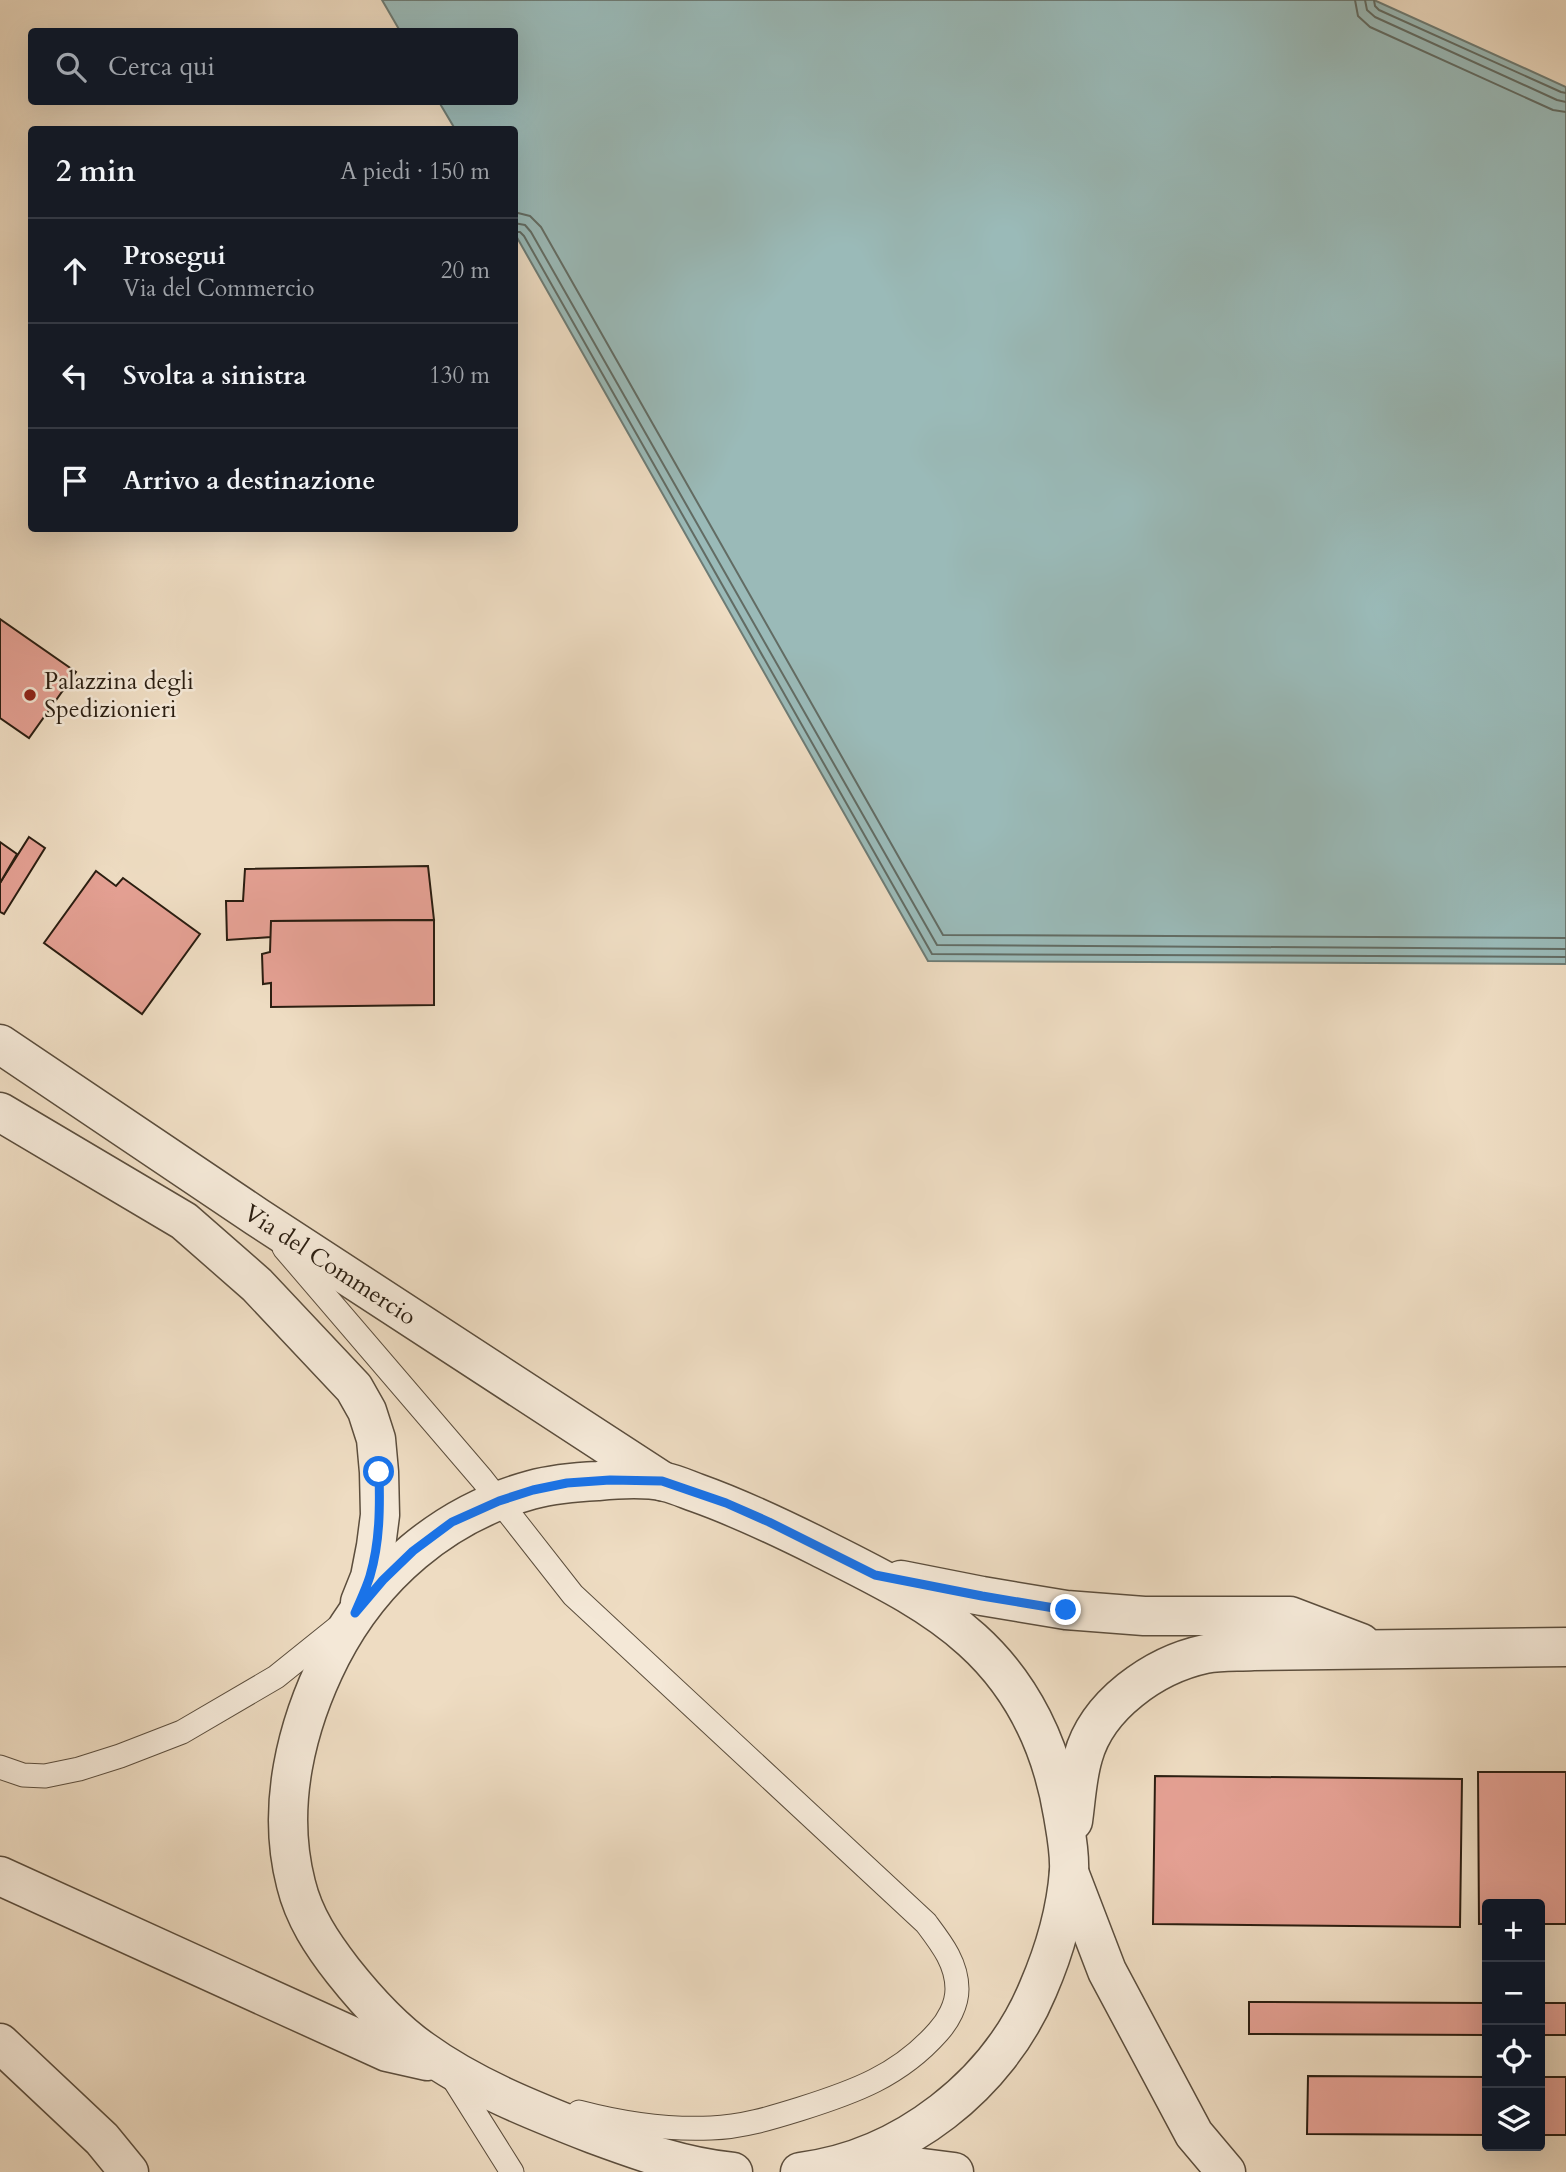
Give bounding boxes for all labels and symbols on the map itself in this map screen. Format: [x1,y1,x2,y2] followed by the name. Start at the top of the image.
[44,665,194,726] place label: Palazzina degli Spedizionieri
[22,687,38,703] marker: Palazzina degli Spedizionieri
[237,1196,423,1333] street label: Via del Commercio
[363,1456,394,1487] route start
[1050,1594,1081,1625] route end

